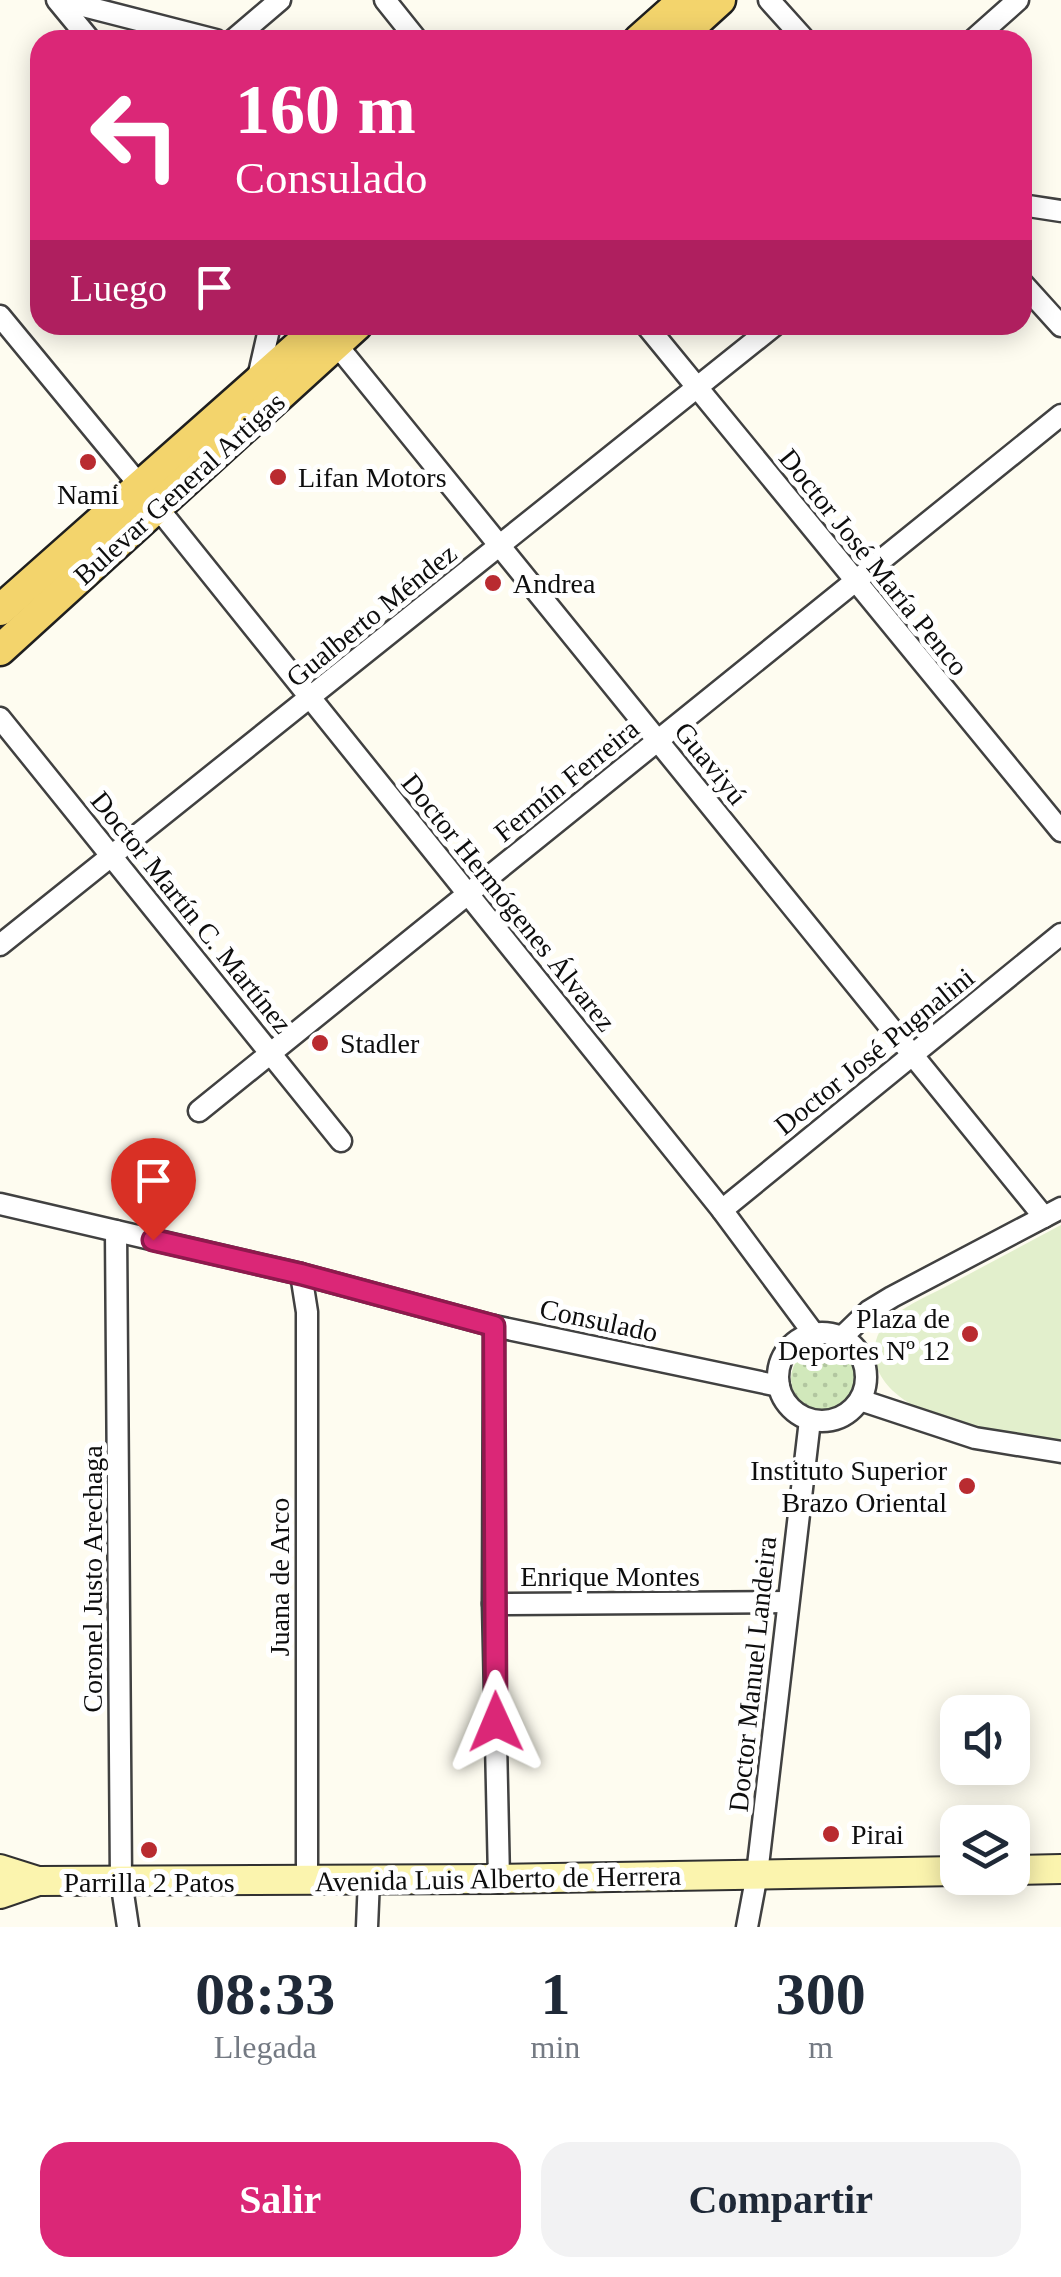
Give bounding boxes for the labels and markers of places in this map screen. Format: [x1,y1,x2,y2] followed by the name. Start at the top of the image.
[77,451,99,473] marker: Nami
[298,462,447,493] place label: Lifan Motors
[267,466,289,488] marker: Lifan Motors
[57,479,119,510] place label: Nami
[513,568,596,599] place label: Andrea
[482,572,504,594] marker: Andrea
[340,1028,420,1059] place label: Stadler
[309,1032,331,1054] marker: Stadler
[111,1138,196,1241] pin
[778,1303,950,1366] place label: Plaza de Deportes Nº 12
[959,1323,981,1345] marker: Plaza de Deportes Nº 12
[750,1455,948,1518] place label: Instituto Superior Brazo Oriental
[956,1475,978,1497] marker: Instituto Superior Brazo Oriental
[851,1819,904,1850] place label: Pirai
[820,1823,842,1845] marker: Pirai
[138,1839,160,1861] marker: Parrilla 2 Patos
[63,1867,235,1898] place label: Parrilla 2 Patos

